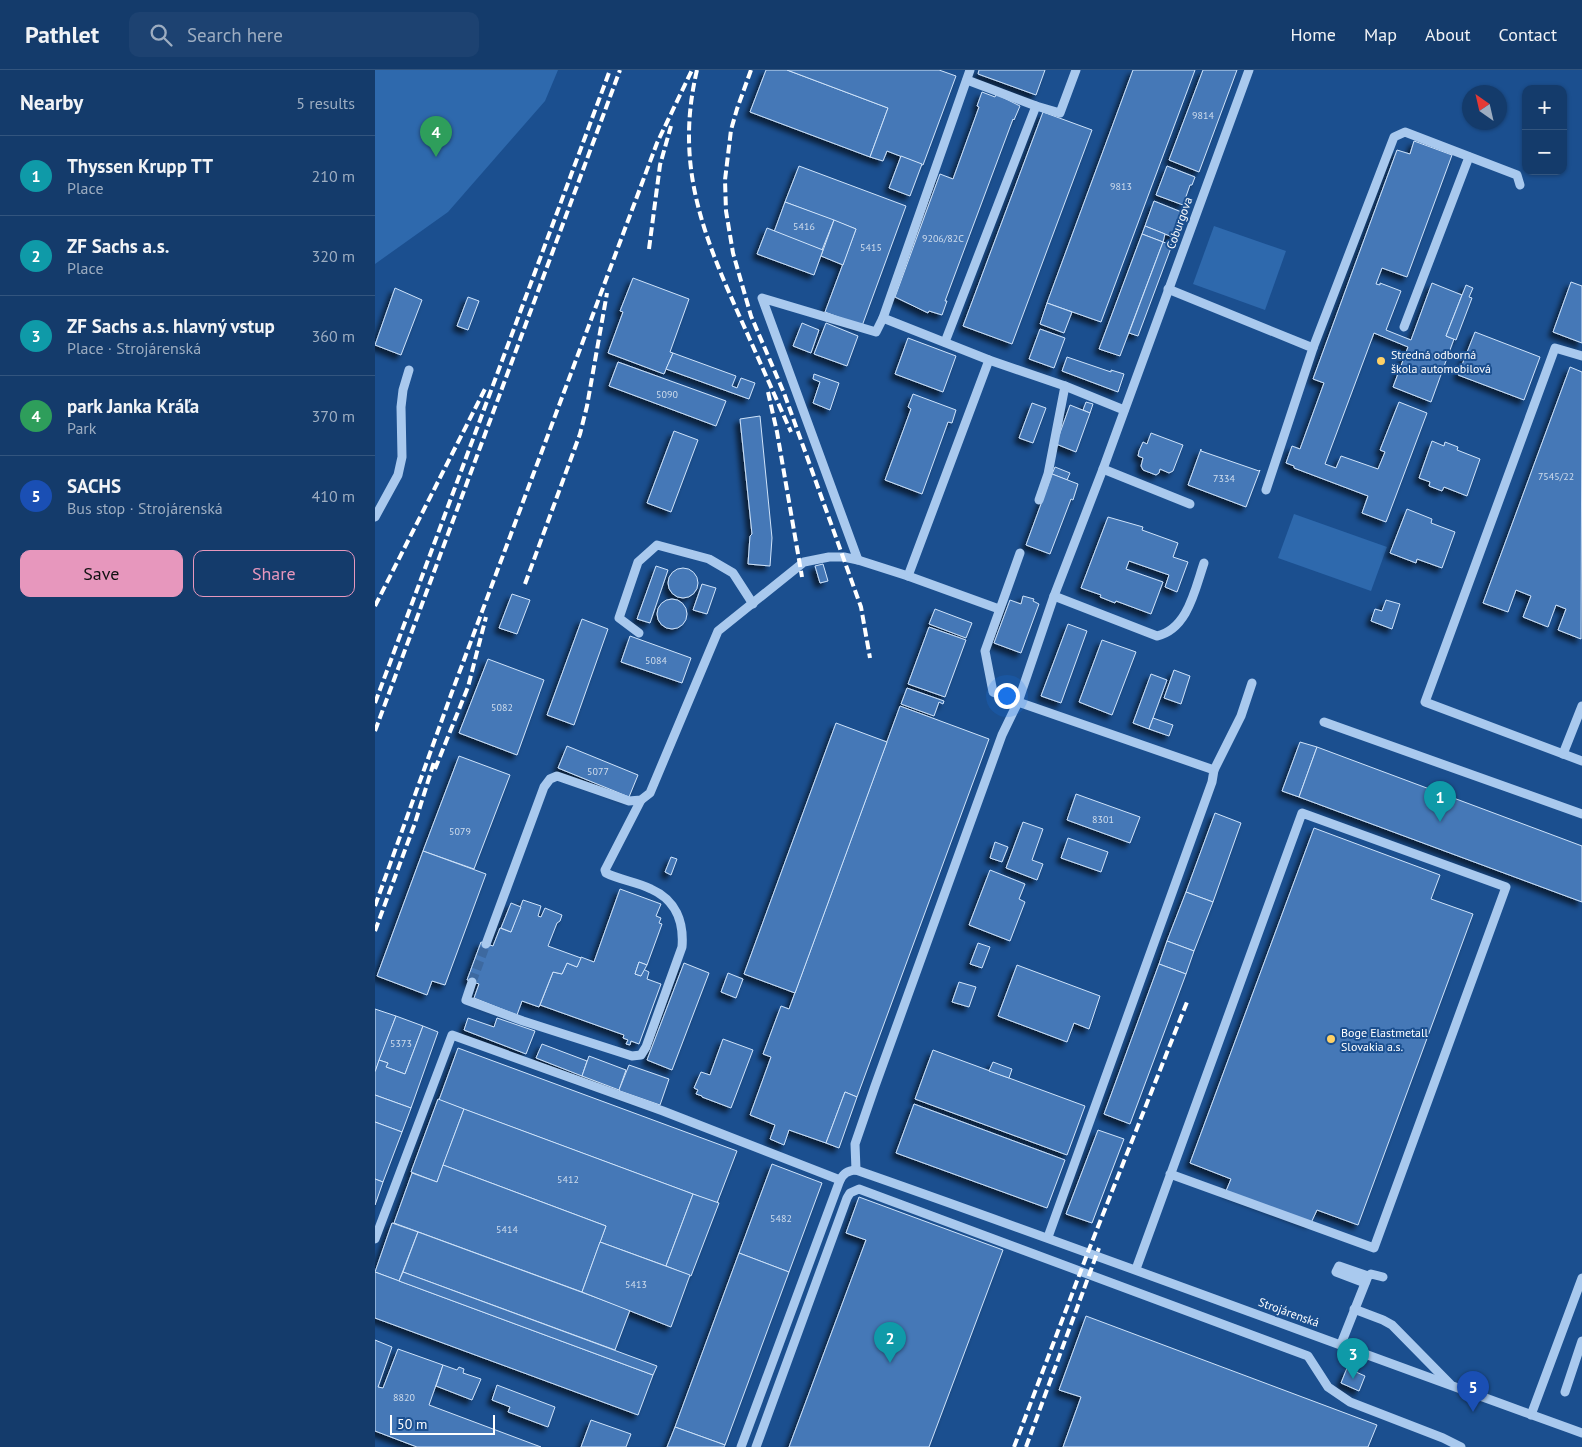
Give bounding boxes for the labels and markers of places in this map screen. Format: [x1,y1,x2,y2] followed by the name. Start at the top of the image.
[420,116,452,157] pin: 4
[1391,347,1491,376] place label: Stredná odborná škola automobilová
[1375,355,1387,367] marker: Stredná odborná škola automobilová
[1424,781,1456,822] pin: 1
[1341,1025,1429,1054] place label: Boge Elastmetall Slovakia a.s.
[1325,1033,1337,1045] marker: Boge Elastmetall Slovakia a.s.
[874,1322,906,1363] pin: 2
[1337,1338,1369,1379] pin: 3
[1457,1371,1489,1412] pin: 5

